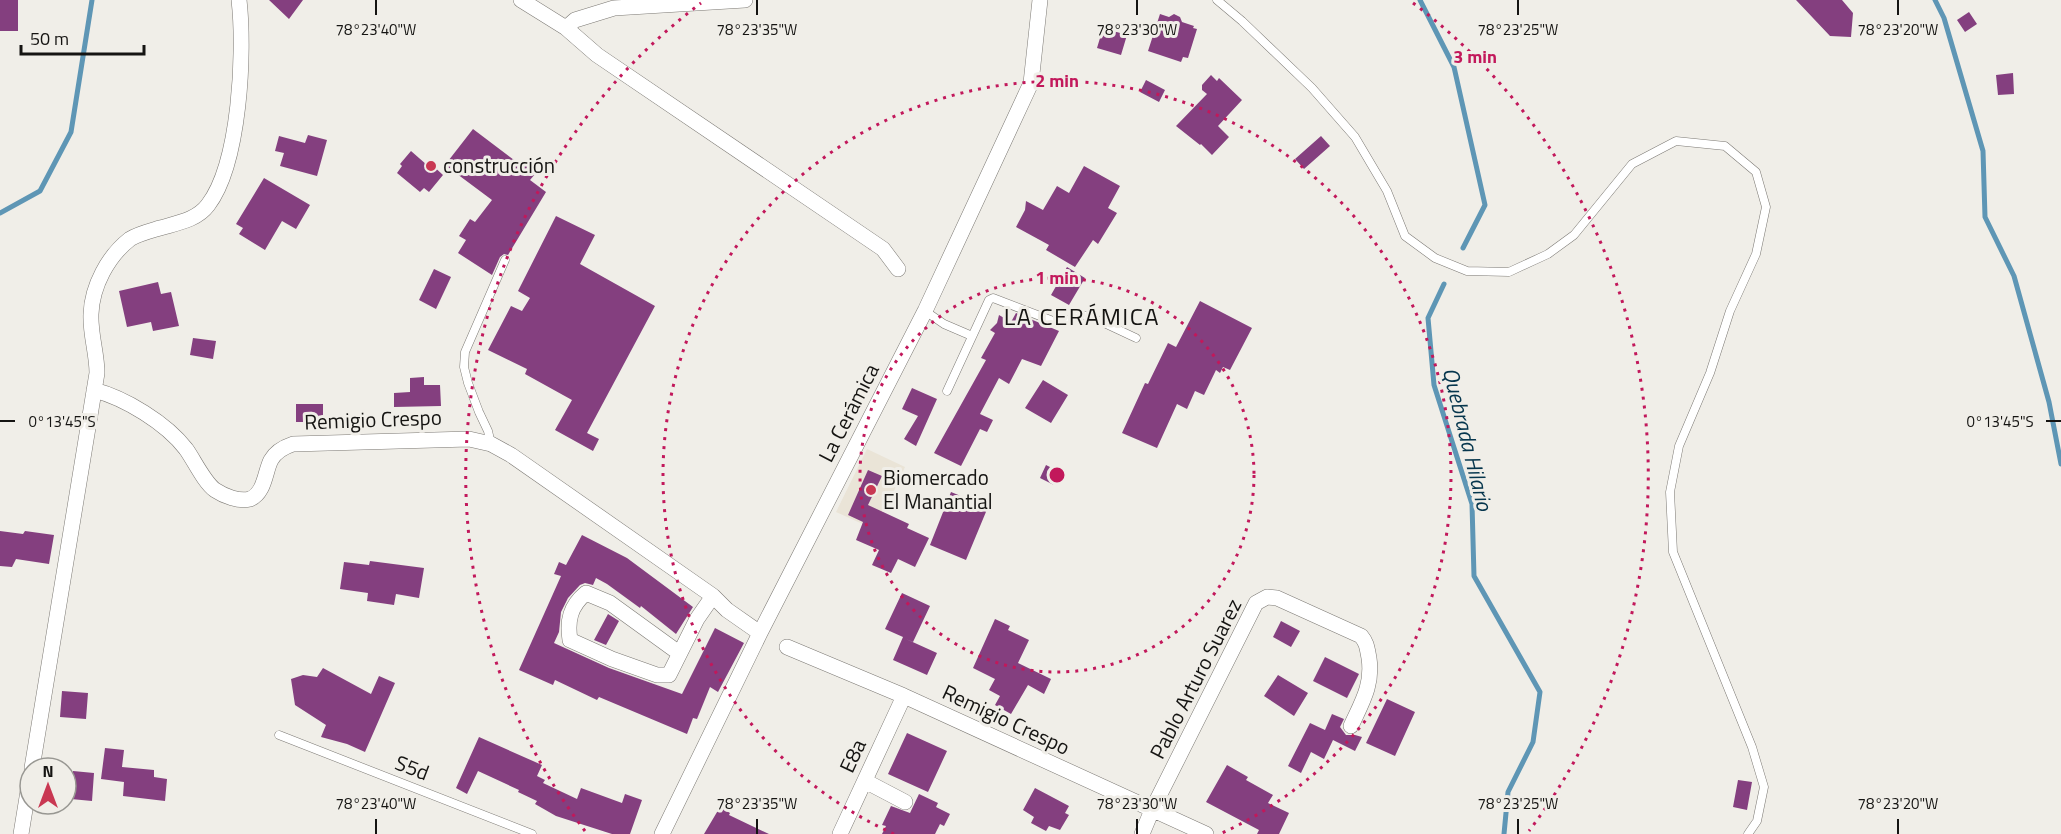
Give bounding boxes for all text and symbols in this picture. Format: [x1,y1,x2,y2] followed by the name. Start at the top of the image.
[21,18,144,56] scale bar
[336,18,416,41] text: 78°23'40"W
[717,18,797,41] text: 78°23'35"W
[1097,18,1177,41] text: 78°23'30"W
[1478,18,1558,41] text: 78°23'25"W
[1858,18,1938,41] text: 78°23'20"W
[30,25,69,52] text: 50 m
[1453,43,1497,70] text: 3 min
[1035,67,1079,94] text: 2 min
[443,149,555,181] place label: construcción
[424,159,438,173] marker: construcción
[1035,264,1079,291] text: 1 min
[1004,298,1160,334] district label: LA CERÁMICA
[810,357,887,467] street label: La Cerámica
[1434,364,1503,515] water label: Quebrada Hilario
[304,401,442,437] street label: Remigio Crespo
[28,410,96,433] text: 0°13'45"S
[1966,410,2034,433] text: 0°13'45"S
[883,461,993,517] place label: Biomercado El Manantial
[1047,465,1067,485] centre of rings
[864,483,878,497] marker: Biomercado El Manantial
[1141,593,1249,764] street label: Pablo Arturo Suarez
[937,676,1076,763] street label: Remigio Crespo
[830,733,874,778] street label: E8a
[391,746,434,788] street label: S5d
[18,756,78,816] north arrow
[42,759,54,783] text: N
[336,792,416,815] text: 78°23'40"W
[717,792,797,815] text: 78°23'35"W
[1097,792,1177,815] text: 78°23'30"W
[1478,792,1558,815] text: 78°23'25"W
[1858,792,1938,815] text: 78°23'20"W

